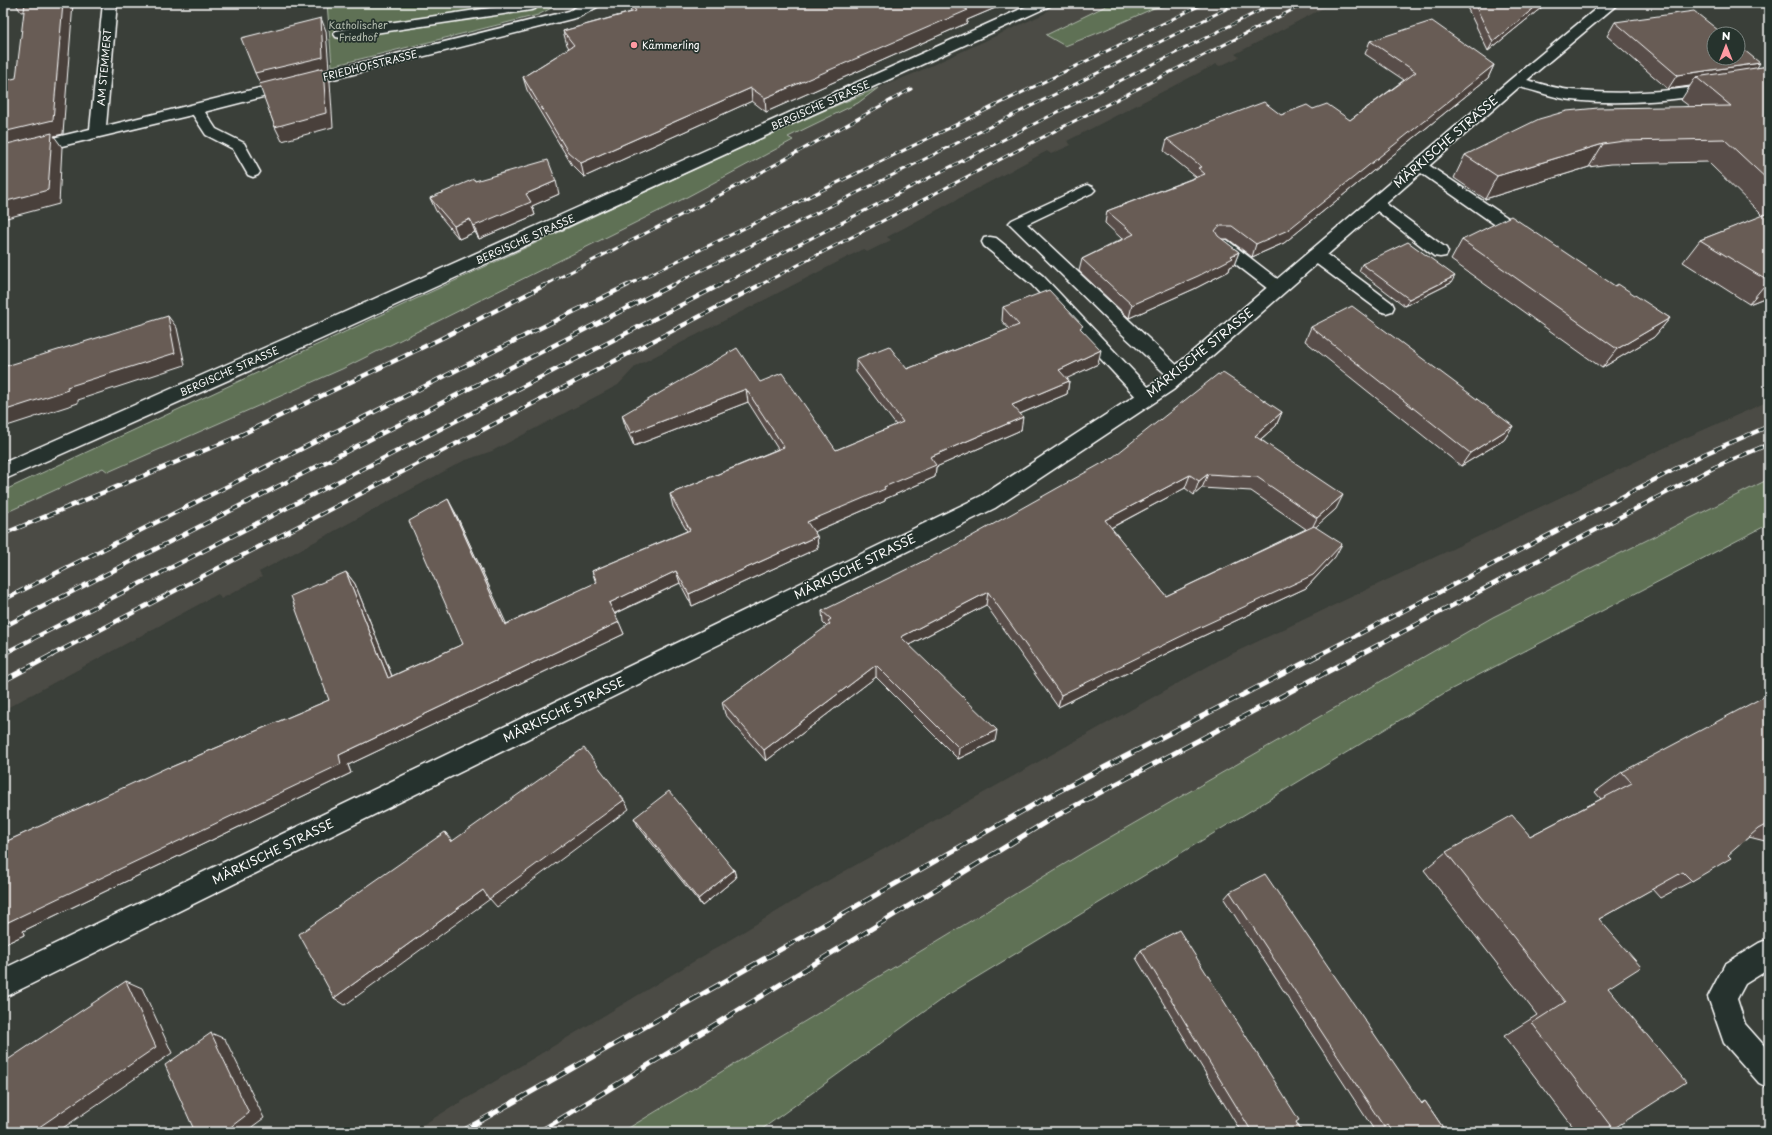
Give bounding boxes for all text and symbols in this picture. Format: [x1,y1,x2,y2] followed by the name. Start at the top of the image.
[328,17,388,44] park label: Katholischer Friedhof
[1706,26,1746,66] north arrow
[1722,27,1731,44] text: N
[93,28,114,106] street label: AM STEMMERT
[642,37,700,52] place label: Kämmerling
[629,40,639,50] marker: Kämmerling
[321,45,419,84] street label: FRIEDHOFSTRASSE
[768,76,872,133] street label: BERGISCHE STRASSE
[1389,91,1502,192] street label: MÄRKISCHE STRASSE
[473,210,577,267] street label: BERGISCHE STRASSE
[1142,303,1257,401] street label: MÄRKISCHE STRASSE
[177,342,281,399] street label: BERGISCHE STRASSE
[791,529,919,603] street label: MÄRKISCHE STRASSE
[500,672,628,746] street label: MÄRKISCHE STRASSE
[209,814,337,888] street label: MÄRKISCHE STRASSE

